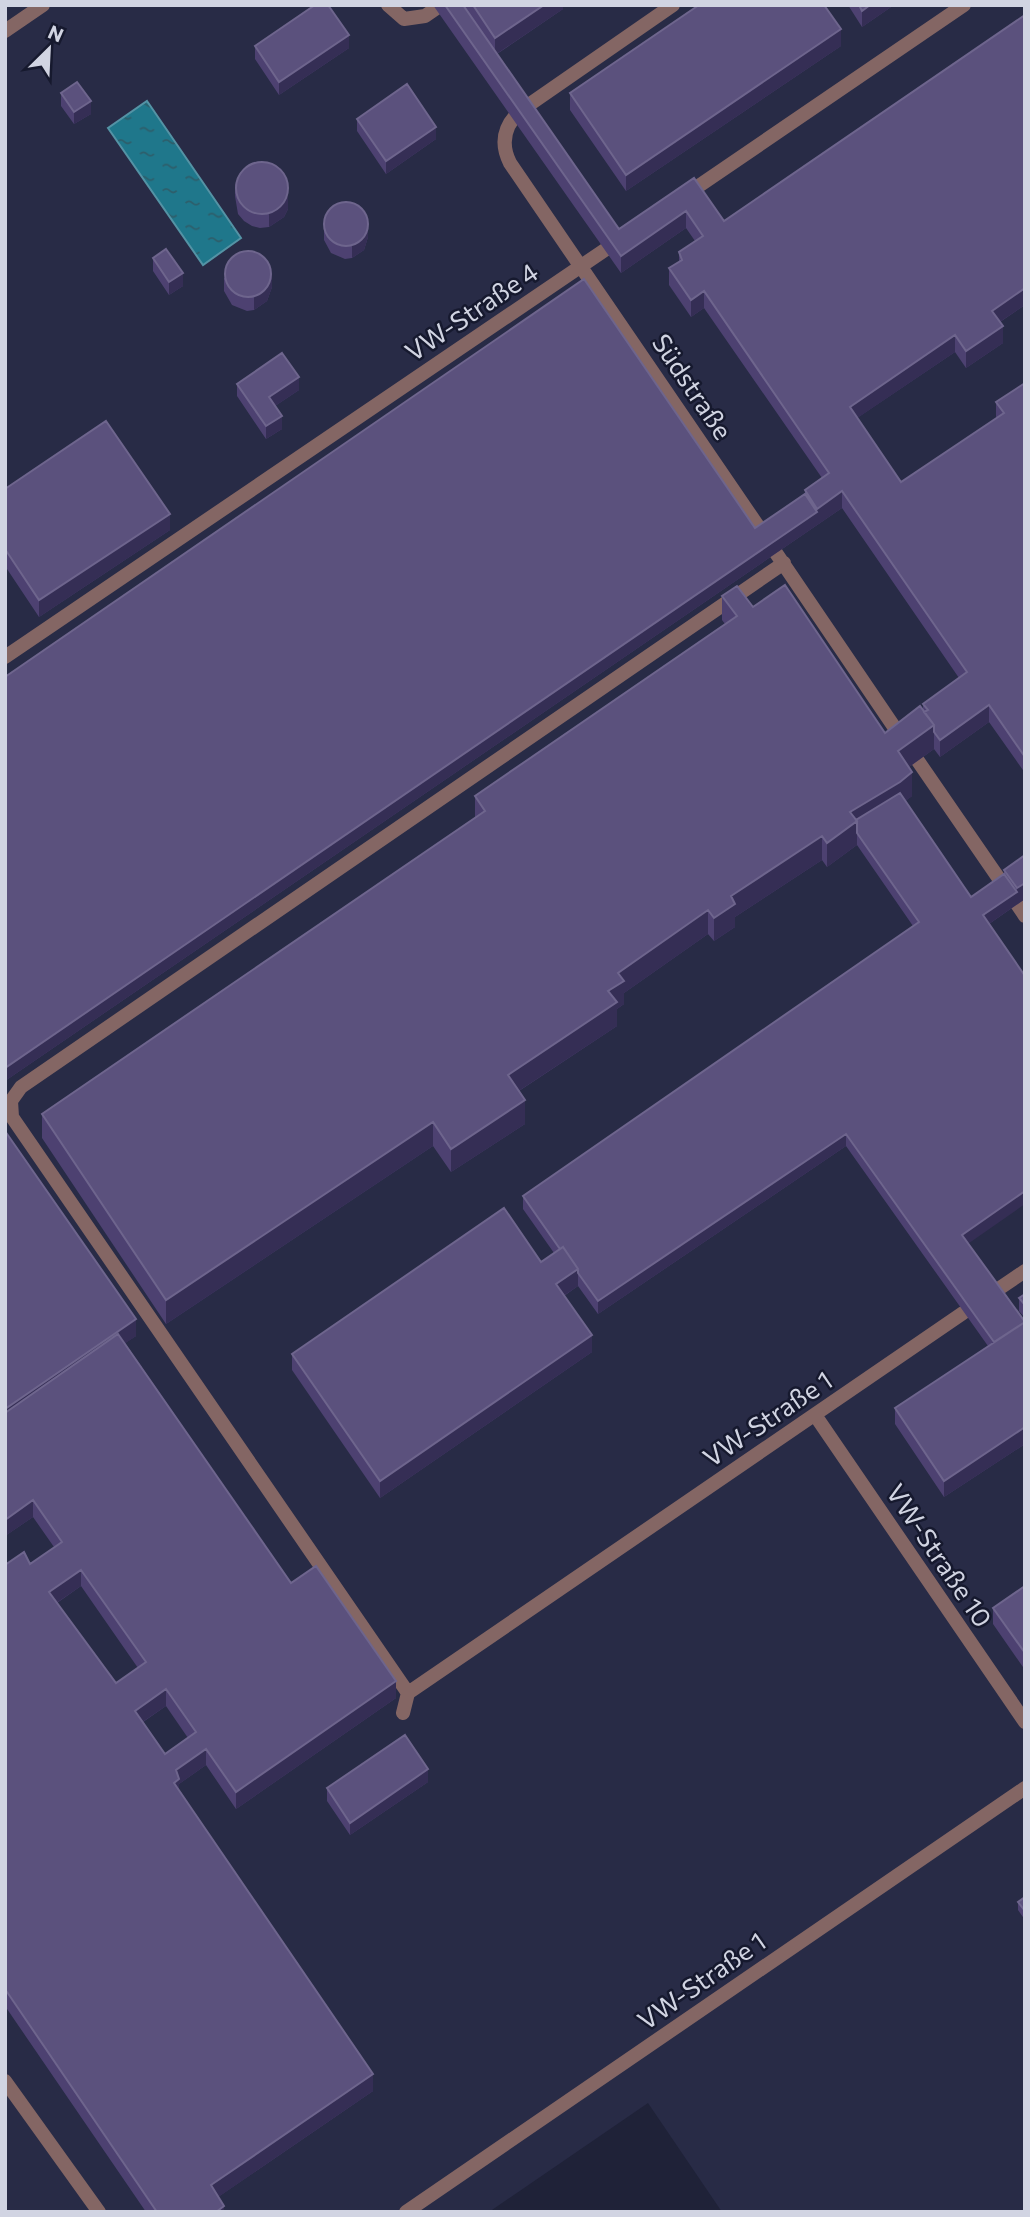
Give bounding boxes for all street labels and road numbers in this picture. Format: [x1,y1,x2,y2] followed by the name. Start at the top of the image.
[399,255,543,367] street label: VW-Straße 4
[646,327,740,445] street label: Südstraße
[697,1364,837,1472] street label: VW-Straße 1
[881,1478,999,1632] street label: VW-Straße 10
[631,1925,771,2035] street label: VW-Straße 1

